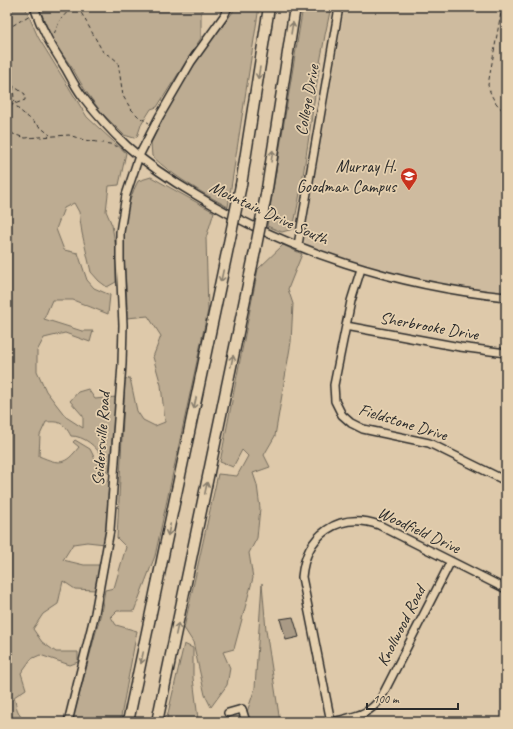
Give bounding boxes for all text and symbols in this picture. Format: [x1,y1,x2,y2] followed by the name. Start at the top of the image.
[288,22,296,35] one-way arrow
[290,62,324,137] street label: College Drive
[254,66,262,79] one-way arrow
[268,150,276,163] one-way arrow
[296,156,398,197] place label: Murray H. Goodman Campus
[399,166,419,191] school or university icon: Murray H. Goodman Campus
[206,176,333,250] street label: Mountain Drive South
[217,269,225,282] one-way arrow
[378,307,481,345] street label: Sherbrooke Drive
[228,355,236,368] one-way arrow
[87,389,115,487] street label: Seidersville Road
[191,396,199,409] one-way arrow
[356,399,451,446] street label: Fieldstone Drive
[202,482,210,495] one-way arrow
[374,502,465,559] street label: Woodfield Drive
[164,524,172,537] one-way arrow
[372,580,431,670] street label: Knollwood Road
[173,623,181,636] one-way arrow
[137,651,145,664] one-way arrow
[367,685,458,711] scale bar
[373,691,400,707] text: 100 m

